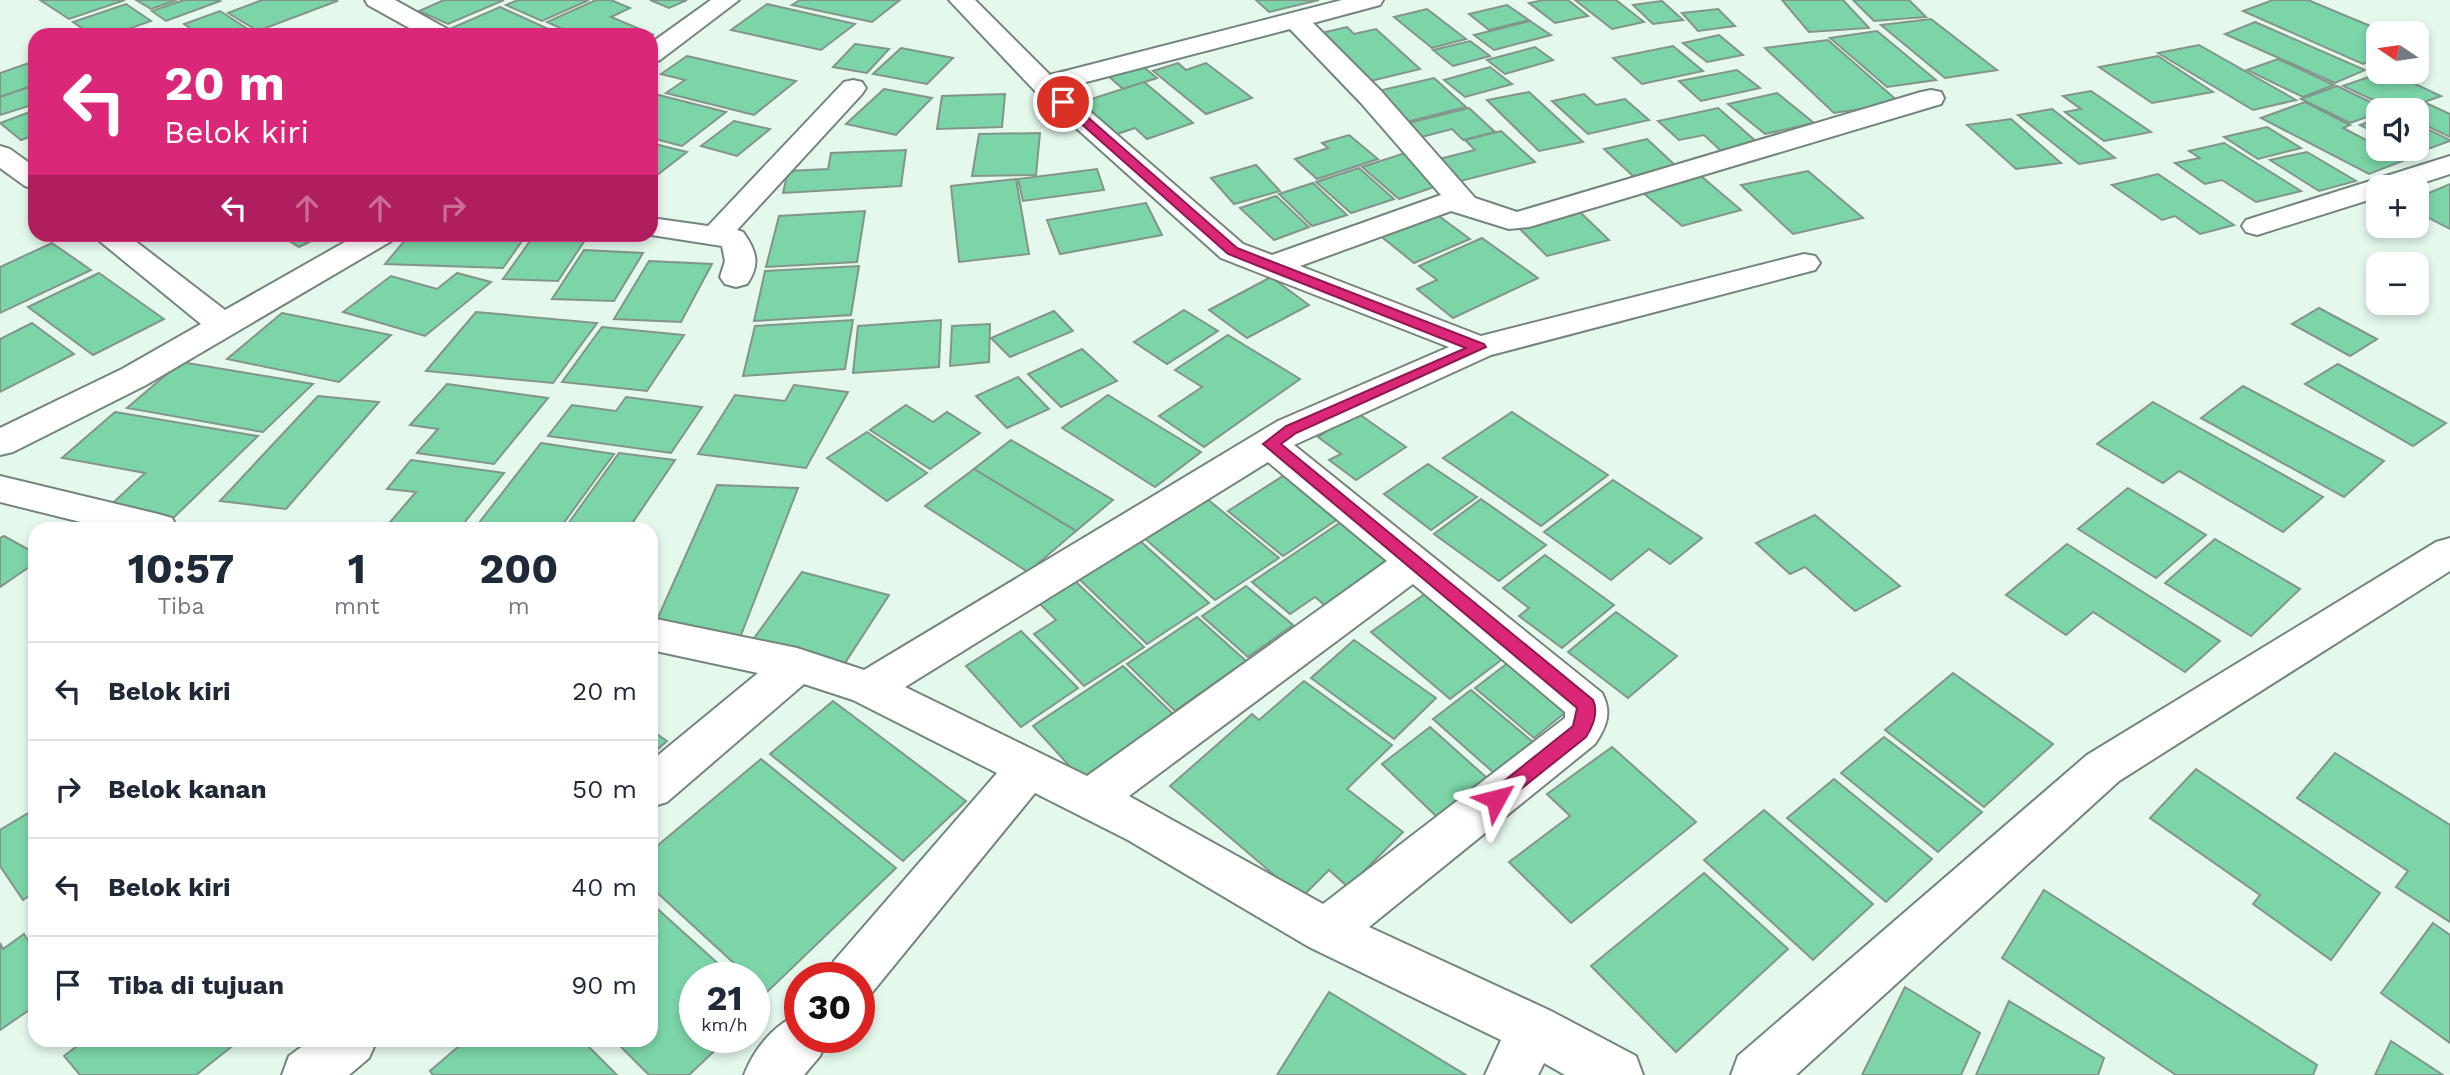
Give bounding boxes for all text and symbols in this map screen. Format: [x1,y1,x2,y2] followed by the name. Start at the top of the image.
[2366,21,2429,84] north arrow
[2366,21,2429,315] map controls
[164,54,285,112] text: 20 m
[49,56,140,147] icon: left
[1033,72,1093,132] pin
[1044,83,1082,121] icon: arrive
[2366,98,2429,161] button: sound
[164,113,309,151] text: Belok kiri
[2366,175,2429,238] button: +
[215,189,253,227] icon: left
[288,189,326,227] icon: ahead
[361,189,399,227] icon: ahead
[434,189,472,227] icon: right
[2366,252,2429,315] button: −
[128,544,234,593] text: 10:57
[348,544,366,593] text: 1
[479,544,558,593] text: 200
[157,593,204,620] text: Tiba
[334,593,380,620] text: mnt
[508,593,530,620] text: m
[49,672,87,710] icon: left
[108,676,231,706] text: Belok kiri
[572,676,637,706] text: 20 m
[1459,762,1533,836] position arrow
[49,770,87,808] icon: right
[108,774,267,804] text: Belok kanan
[572,774,637,804] text: 50 m
[49,868,87,906] icon: left
[108,872,231,902] text: Belok kiri
[571,872,637,902] text: 40 m
[784,962,875,1053] speed limit sign: 30
[49,966,87,1004] icon: arrive
[108,970,284,1000] text: Tiba di tujuan
[571,970,637,1000] text: 90 m
[707,977,742,1019] text: 21
[701,1014,748,1035] text: km/h

